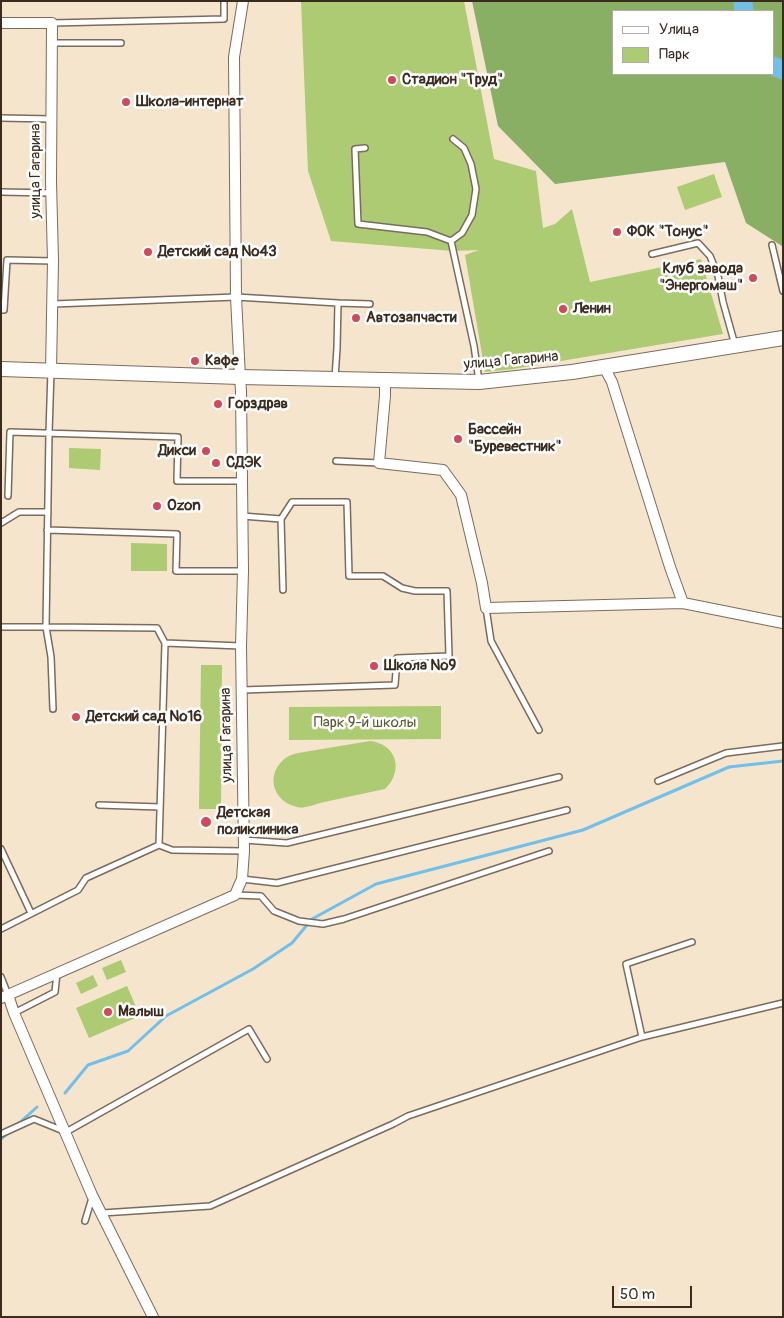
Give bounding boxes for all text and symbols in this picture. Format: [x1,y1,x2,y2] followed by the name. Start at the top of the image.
[612,10,774,75] legend
[659,20,699,39] text: Улица
[659,45,690,64] text: Парк
[402,71,503,89] place label: Стадион "Труд"
[386,74,398,86] marker: Стадион "Труд"
[136,93,243,111] place label: Школа-интернат
[120,96,132,108] marker: Школа-интернат
[27,123,45,219] street label: улица Гагарина
[627,223,709,241] place label: ФОК "Тонус"
[611,226,623,238] marker: ФОК "Тонус"
[158,243,277,261] place label: Детский сад №43
[142,246,154,258] marker: Детский сад №43
[659,260,743,295] place label: Клуб завода "Энергомаш"
[747,272,759,284] marker: Клуб завода "Энергомаш"
[573,300,611,318] place label: Ленин
[557,303,569,315] marker: Ленин
[366,309,457,327] place label: Автозапчасти
[350,312,362,324] marker: Автозапчасти
[463,348,559,374] street label: улица Гагарина
[205,352,239,370] place label: Кафе
[189,355,201,367] marker: Кафе
[228,395,288,413] place label: Горздрав
[212,398,224,410] marker: Горздрав
[468,421,562,456] place label: Бассейн "Буревестник"
[452,433,464,445] marker: Бассейн "Буревестник"
[158,442,196,460] place label: Дикси
[200,445,212,457] marker: Дикси
[226,454,262,472] place label: СДЭК
[210,457,222,469] marker: СДЭК
[167,497,201,515] place label: Ozon
[151,500,163,512] marker: Ozon
[384,657,456,675] place label: Школа №9
[368,660,380,672] marker: Школа №9
[217,687,237,783] street label: улица Гагарина
[86,708,202,726] place label: Детский сад №16
[70,711,82,723] marker: Детский сад №16
[314,714,416,732] park label: Парк 9-й школы
[217,804,298,839] place label: Детская поликлиника
[199,815,213,829] marker: Детская поликлиника
[118,1003,164,1021] place label: Малыш
[102,1006,114,1018] marker: Малыш
[614,1276,694,1308] scale bar
[620,1285,655,1304] text: 50 m

